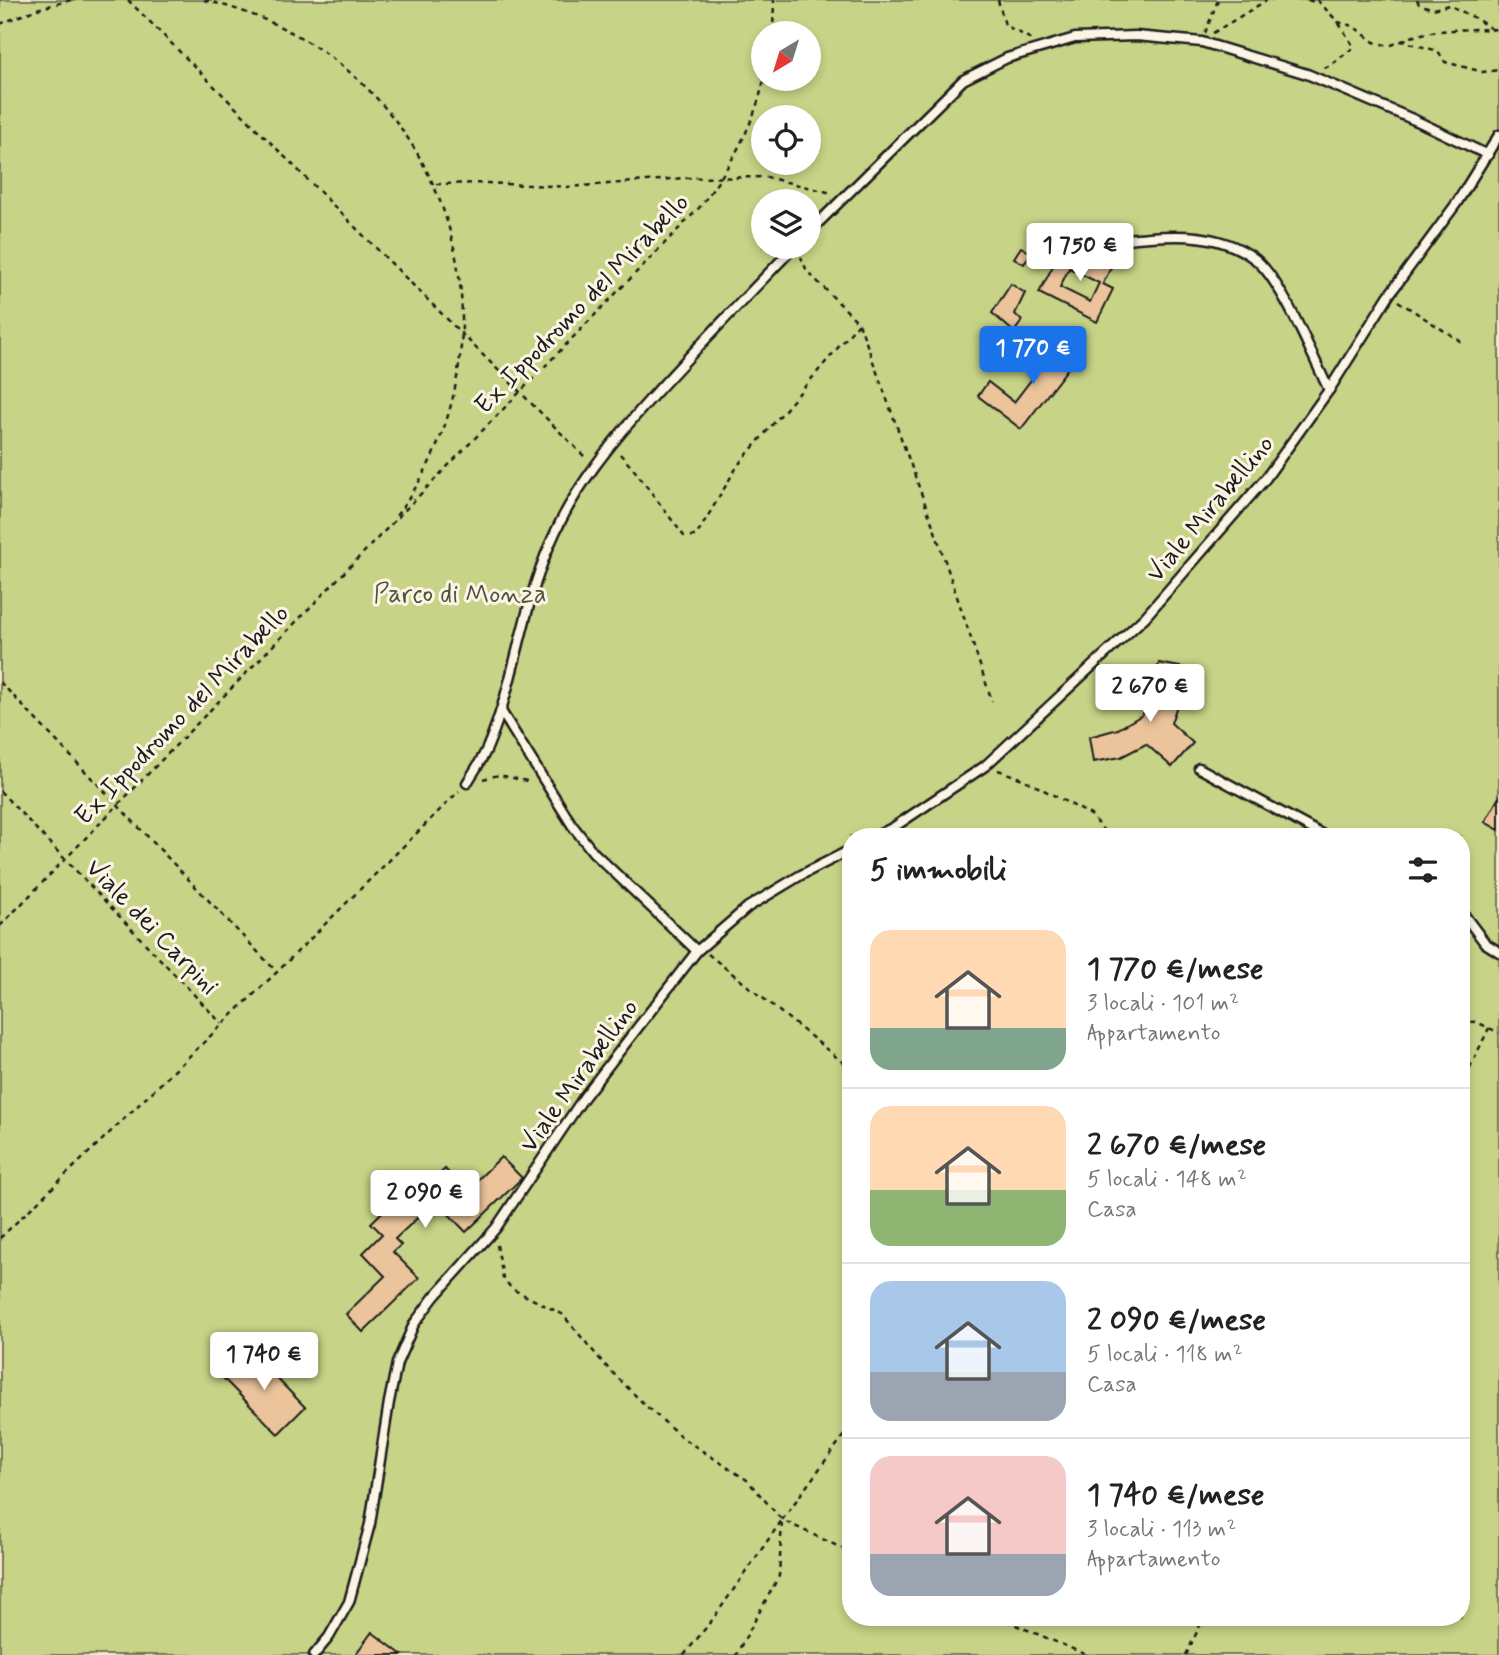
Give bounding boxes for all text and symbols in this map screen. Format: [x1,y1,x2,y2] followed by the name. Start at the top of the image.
[751,21,821,91] north arrow
[751,21,821,259] map controls
[751,105,821,175] button: locate
[468,187,697,422] street label: Ex Ippodromo del Mirabello
[751,189,821,259] button: layers
[1015,224,1145,283] pin: 1 750 €
[1042,231,1118,261] text: 1 750 €
[968,326,1098,386] pin: 1 770 €
[995,334,1071,364] text: 1 770 €
[1139,429,1282,590] street label: Viale Mirabellino
[374,578,546,612] park label: Parco di Monza
[68,598,297,833] street label: Ex Ippodromo del Mirabello
[1085,664,1215,724] pin: 2 670 €
[1111,672,1189,702] text: 2 670 €
[870,851,1007,890] text: 5 immobili
[1404,851,1442,889] icon: filters
[78,852,225,1003] street label: Viale dei Carpini
[1087,950,1264,989] text: 1 770 €/mese
[926,958,1010,1042] icon: home
[1087,989,1239,1019] text: 3 locali · 101 m²
[512,993,647,1160] street label: Viale Mirabellino
[1087,1019,1221,1049] text: Appartamento
[1087,1126,1266,1165] text: 2 670 €/mese
[926,1134,1010,1218] icon: home
[1087,1165,1247,1195] text: 5 locali · 148 m²
[360,1170,490,1230] pin: 2 090 €
[387,1178,463,1208] text: 2 090 €
[1087,1195,1137,1225] text: Casa
[1087,1301,1266,1340] text: 2 090 €/mese
[926,1309,1010,1393] icon: home
[199,1332,329,1392] pin: 1 740 €
[226,1340,302,1370] text: 1 740 €
[1087,1340,1243,1370] text: 5 locali · 118 m²
[1087,1370,1137,1400] text: Casa
[1087,1476,1265,1515] text: 1 740 €/mese
[926,1484,1010,1568] icon: home
[1087,1515,1236,1545] text: 3 locali · 113 m²
[1087,1545,1221,1575] text: Appartamento

